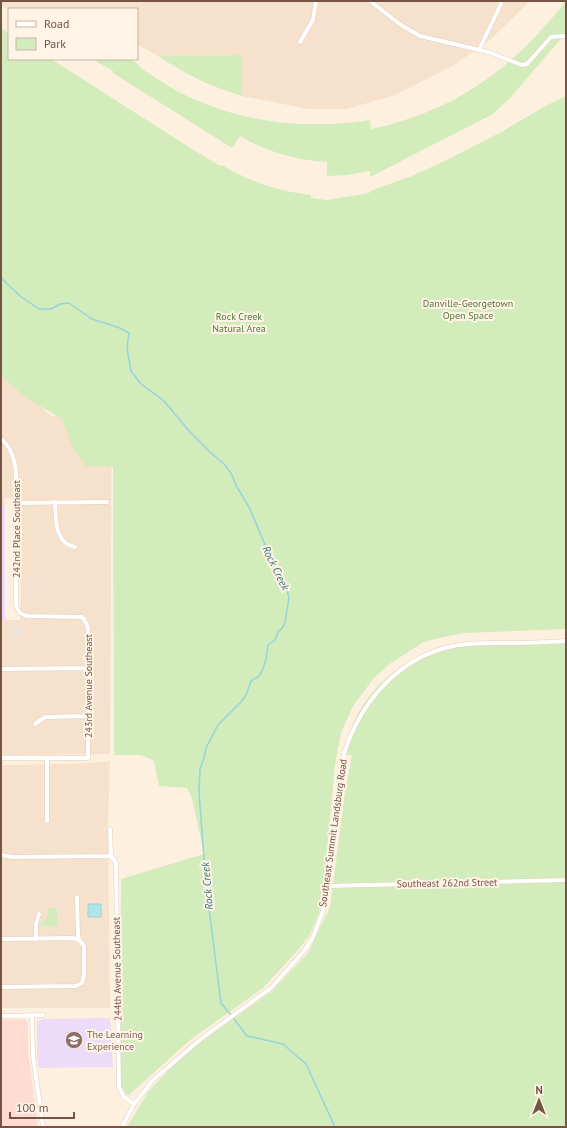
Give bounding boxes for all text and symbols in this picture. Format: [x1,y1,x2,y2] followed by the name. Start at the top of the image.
[8,8,138,60] legend
[44,16,69,31] text: Road
[44,36,66,51] text: Park
[423,297,513,322] park label: Danville-Georgetown Open Space
[212,310,266,335] park label: Rock Creek Natural Area
[10,479,23,578] street label: 242nd Place Southeast
[259,543,293,594] water label: Rock Creek
[82,633,95,738] street label: 243rd Avenue Southeast
[316,758,350,908] street label: Southeast Summit Landsburg Road
[198,861,216,910] water label: Rock Creek
[397,876,498,890] street label: Southeast 262nd Street
[110,916,124,1021] street label: 244th Avenue Southeast
[87,1028,143,1053] place label: The Learning Experience
[64,1030,84,1050] school or university icon: The Learning Experience
[519,1080,559,1120] north arrow
[535,1083,543,1097] text: N
[10,1094,74,1120] scale bar
[16,1100,49,1115] text: 100 m

